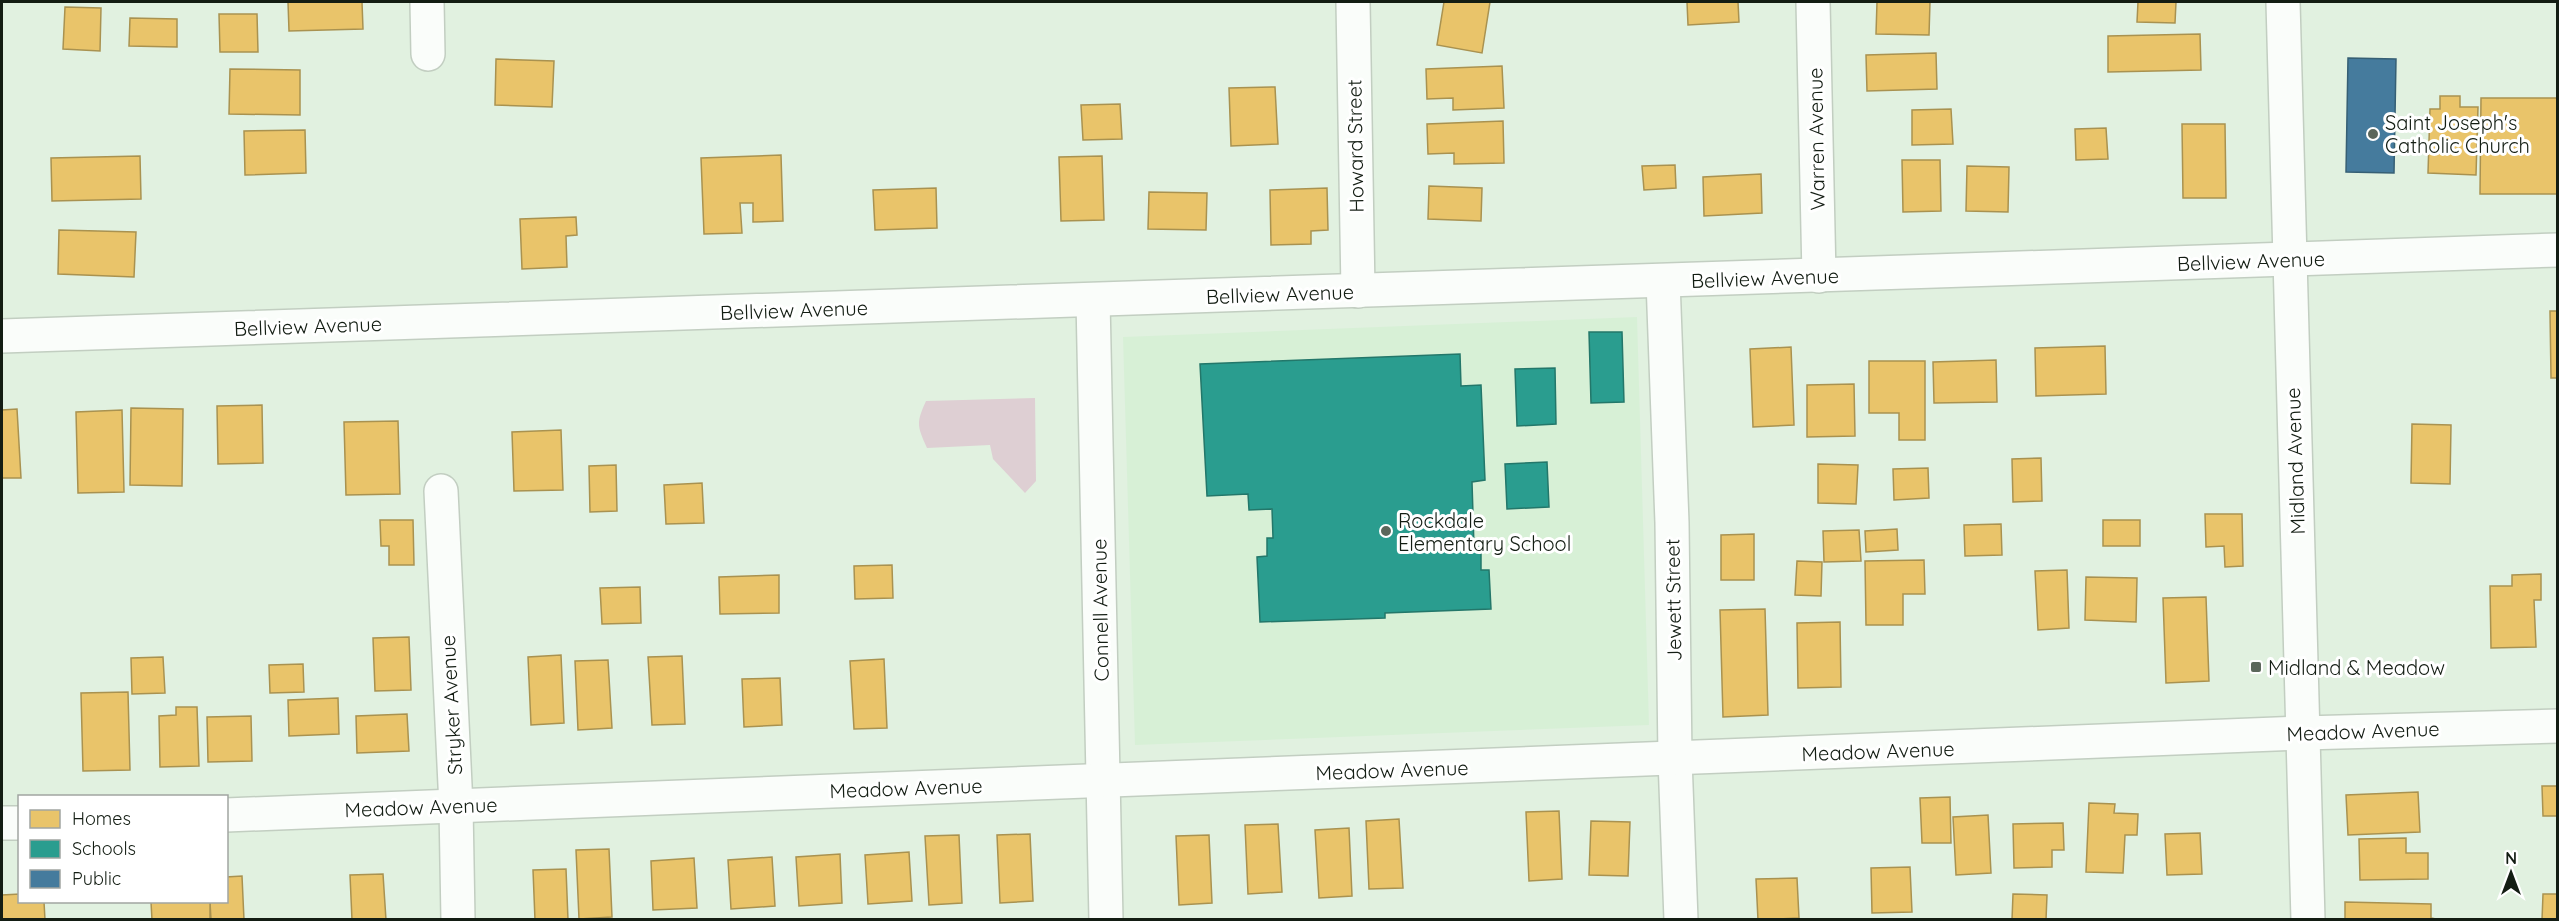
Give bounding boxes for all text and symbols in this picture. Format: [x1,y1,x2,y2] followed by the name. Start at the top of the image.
[1802,67,1830,211] street label: Warren Avenue
[1341,79,1369,213] street label: Howard Street
[2385,110,2530,158] place label: Saint Joseph's Catholic Church
[2366,127,2380,141] marker: Saint Joseph's Catholic Church
[2177,246,2325,276] street label: Bellview Avenue
[1691,263,1839,293] street label: Bellview Avenue
[1206,279,1354,309] street label: Bellview Avenue
[720,295,868,325] street label: Bellview Avenue
[234,311,382,341] street label: Bellview Avenue
[2280,387,2310,535] street label: Midland Avenue
[1398,508,1571,556] place label: Rockdale Elementary School
[1379,524,1393,538] marker: Rockdale Elementary School
[1086,538,1114,682] street label: Connell Avenue
[1659,538,1687,662] street label: Jewett Street
[435,634,467,776] street label: Stryker Avenue
[2268,655,2445,680] place label: Midland & Meadow
[2249,660,2263,674] marker: Midland & Meadow
[2286,716,2440,746] street label: Meadow Avenue
[1801,736,1955,766] street label: Meadow Avenue
[1315,755,1469,785] street label: Meadow Avenue
[829,773,983,803] street label: Meadow Avenue
[344,792,498,822] street label: Meadow Avenue
[18,795,228,903] legend
[72,807,131,830] text: Homes
[72,837,136,860] text: Schools
[2481,843,2541,903] north arrow
[2505,848,2517,868] text: N
[72,867,121,890] text: Public

